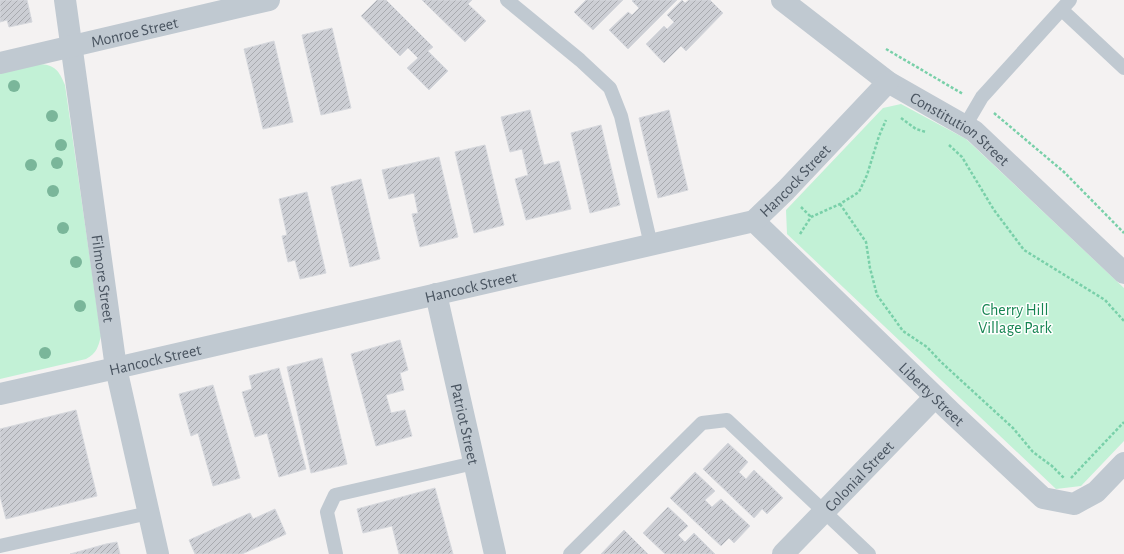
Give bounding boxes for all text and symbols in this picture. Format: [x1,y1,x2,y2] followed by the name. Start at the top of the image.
[89,15,180,50] street label: Monroe Street
[907,89,1012,169] street label: Constitution Street
[757,142,834,220] street label: Hancock Street
[89,234,117,323] street label: Filmore Street
[423,269,519,306] street label: Hancock Street
[978,302,1053,336] park label: Cherry Hill Village Park
[108,342,203,378] street label: Hancock Street
[896,359,967,429] street label: Liberty Street
[447,382,481,466] street label: Patriot Street
[822,438,897,515] street label: Colonial Street

